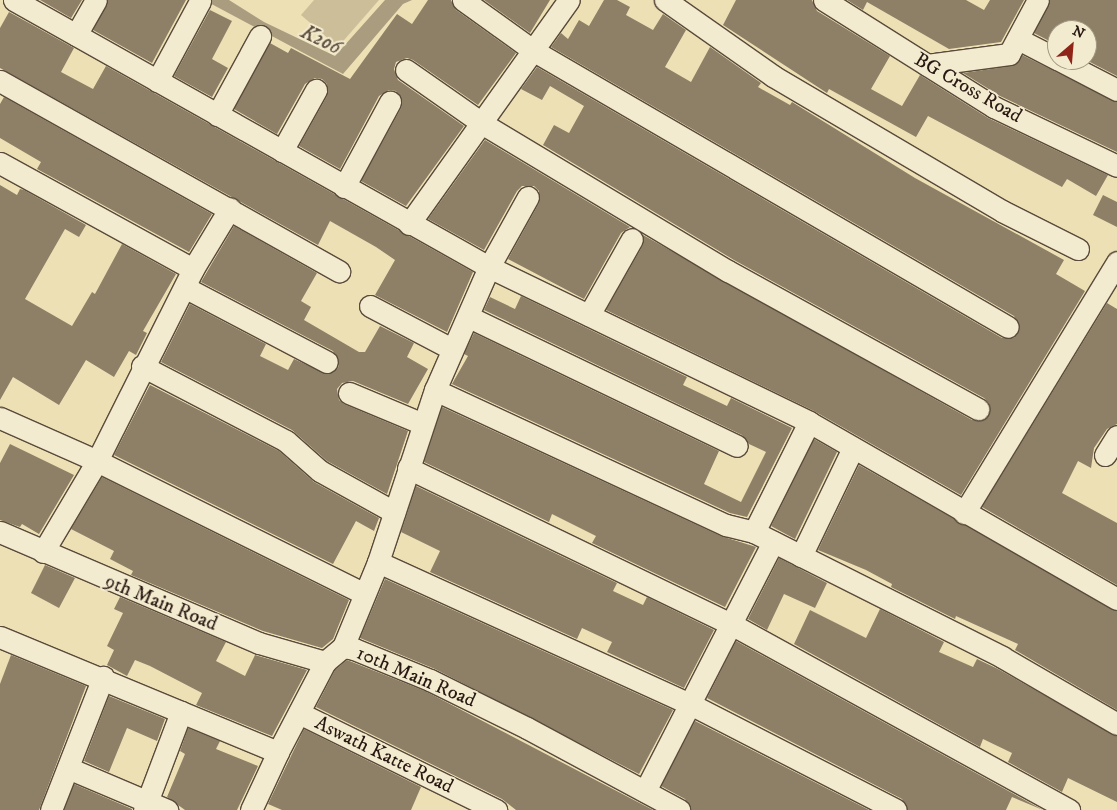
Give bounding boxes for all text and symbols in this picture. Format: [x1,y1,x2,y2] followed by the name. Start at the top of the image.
[297,19,345,61] water label: K206
[1047,20,1097,70] north arrow
[1069,22,1088,43] text: N
[910,48,1026,128] street label: BG Cross Road
[101,570,221,636] street label: 9th Main Road
[353,641,479,713] street label: 10th Main Road
[311,711,457,799] street label: Aswath Katte Road

